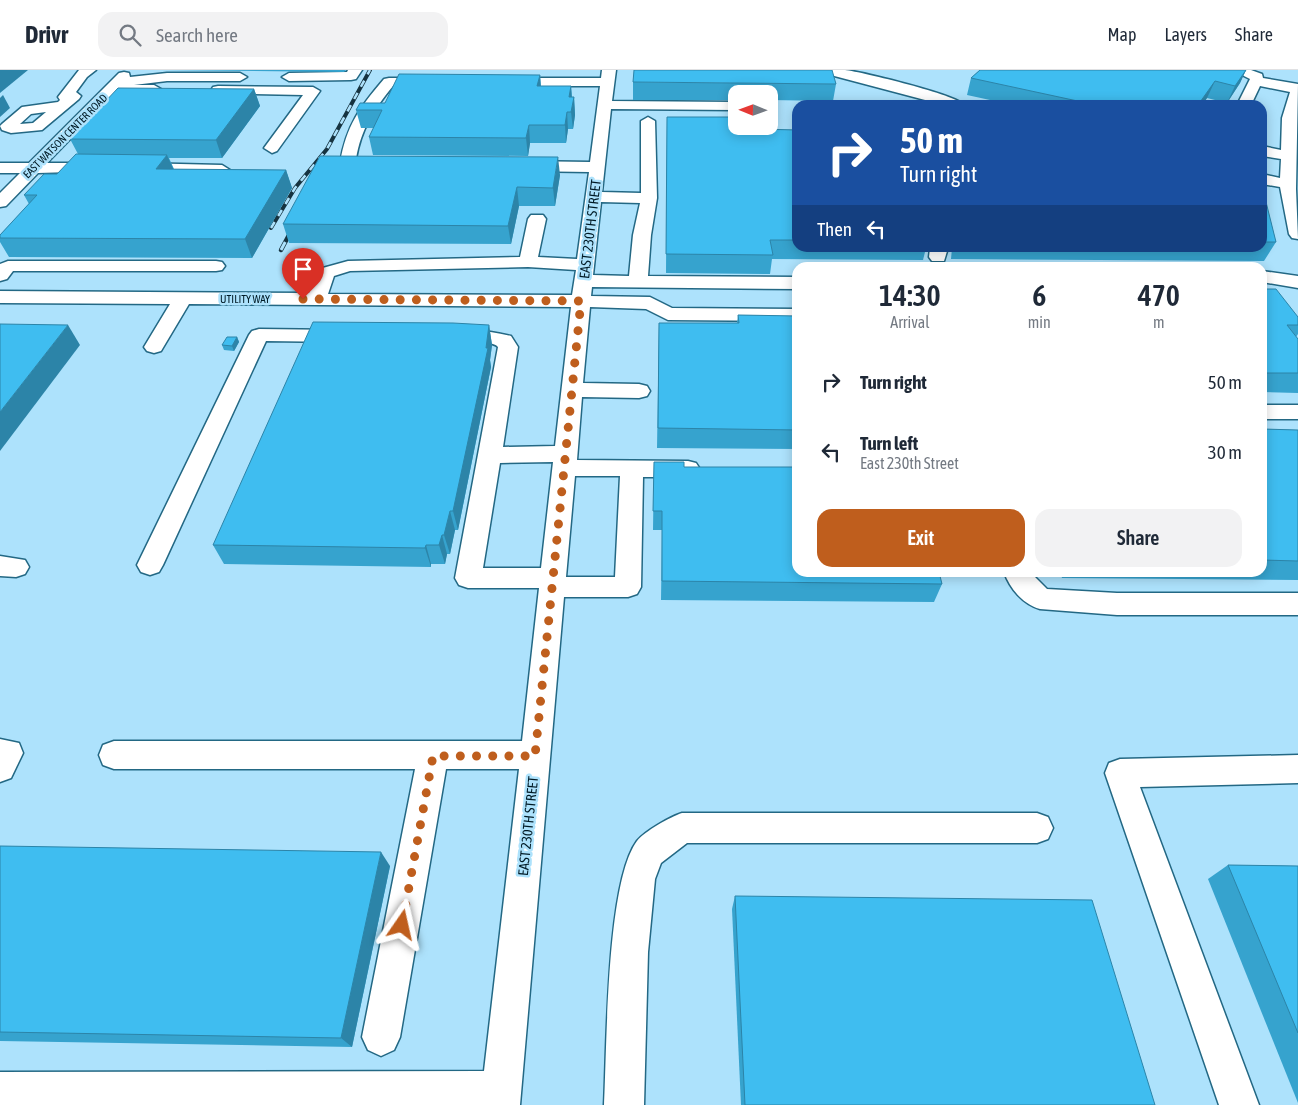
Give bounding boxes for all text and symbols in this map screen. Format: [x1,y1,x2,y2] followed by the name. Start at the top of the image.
[98,12,448,57] search box
[25,21,68,48] text: Drivr
[116,21,144,49] icon: search
[156,24,238,46] text: Search here
[1107,24,1136,45] text: Map
[1164,24,1207,45] text: Layers
[1235,24,1273,45] text: Share
[728,85,778,135] north arrow
[728,85,778,135] map controls
[21,92,109,180] street label: EAST WATSON CENTER ROAD
[817,120,882,185] icon: right
[900,120,963,160] text: 50 m
[900,161,977,187] text: Turn right
[576,178,604,280] street label: EAST 230TH STREET
[862,215,890,243] icon: left
[817,218,852,240] text: Then
[282,248,324,299] pin
[289,255,317,283] icon: arrive
[879,278,941,312] text: 14:30
[1032,278,1046,312] text: 6
[1138,278,1180,312] text: 470
[220,293,270,305] street label: UTILITY WAY
[890,313,929,331] text: Arrival
[1028,313,1051,331] text: min
[1153,313,1165,331] text: m
[817,368,845,396] icon: right
[860,371,927,393] text: Turn right
[1208,371,1242,393] text: 50 m
[860,432,918,454] text: Turn left
[817,438,845,466] icon: left
[1208,441,1242,463] text: 30 m
[860,454,959,472] text: East 230th Street
[817,509,1025,567] button: Exit
[1035,509,1242,567] button: Share
[515,776,541,876] street label: EAST 230TH STREET
[375,898,427,950] position arrow

